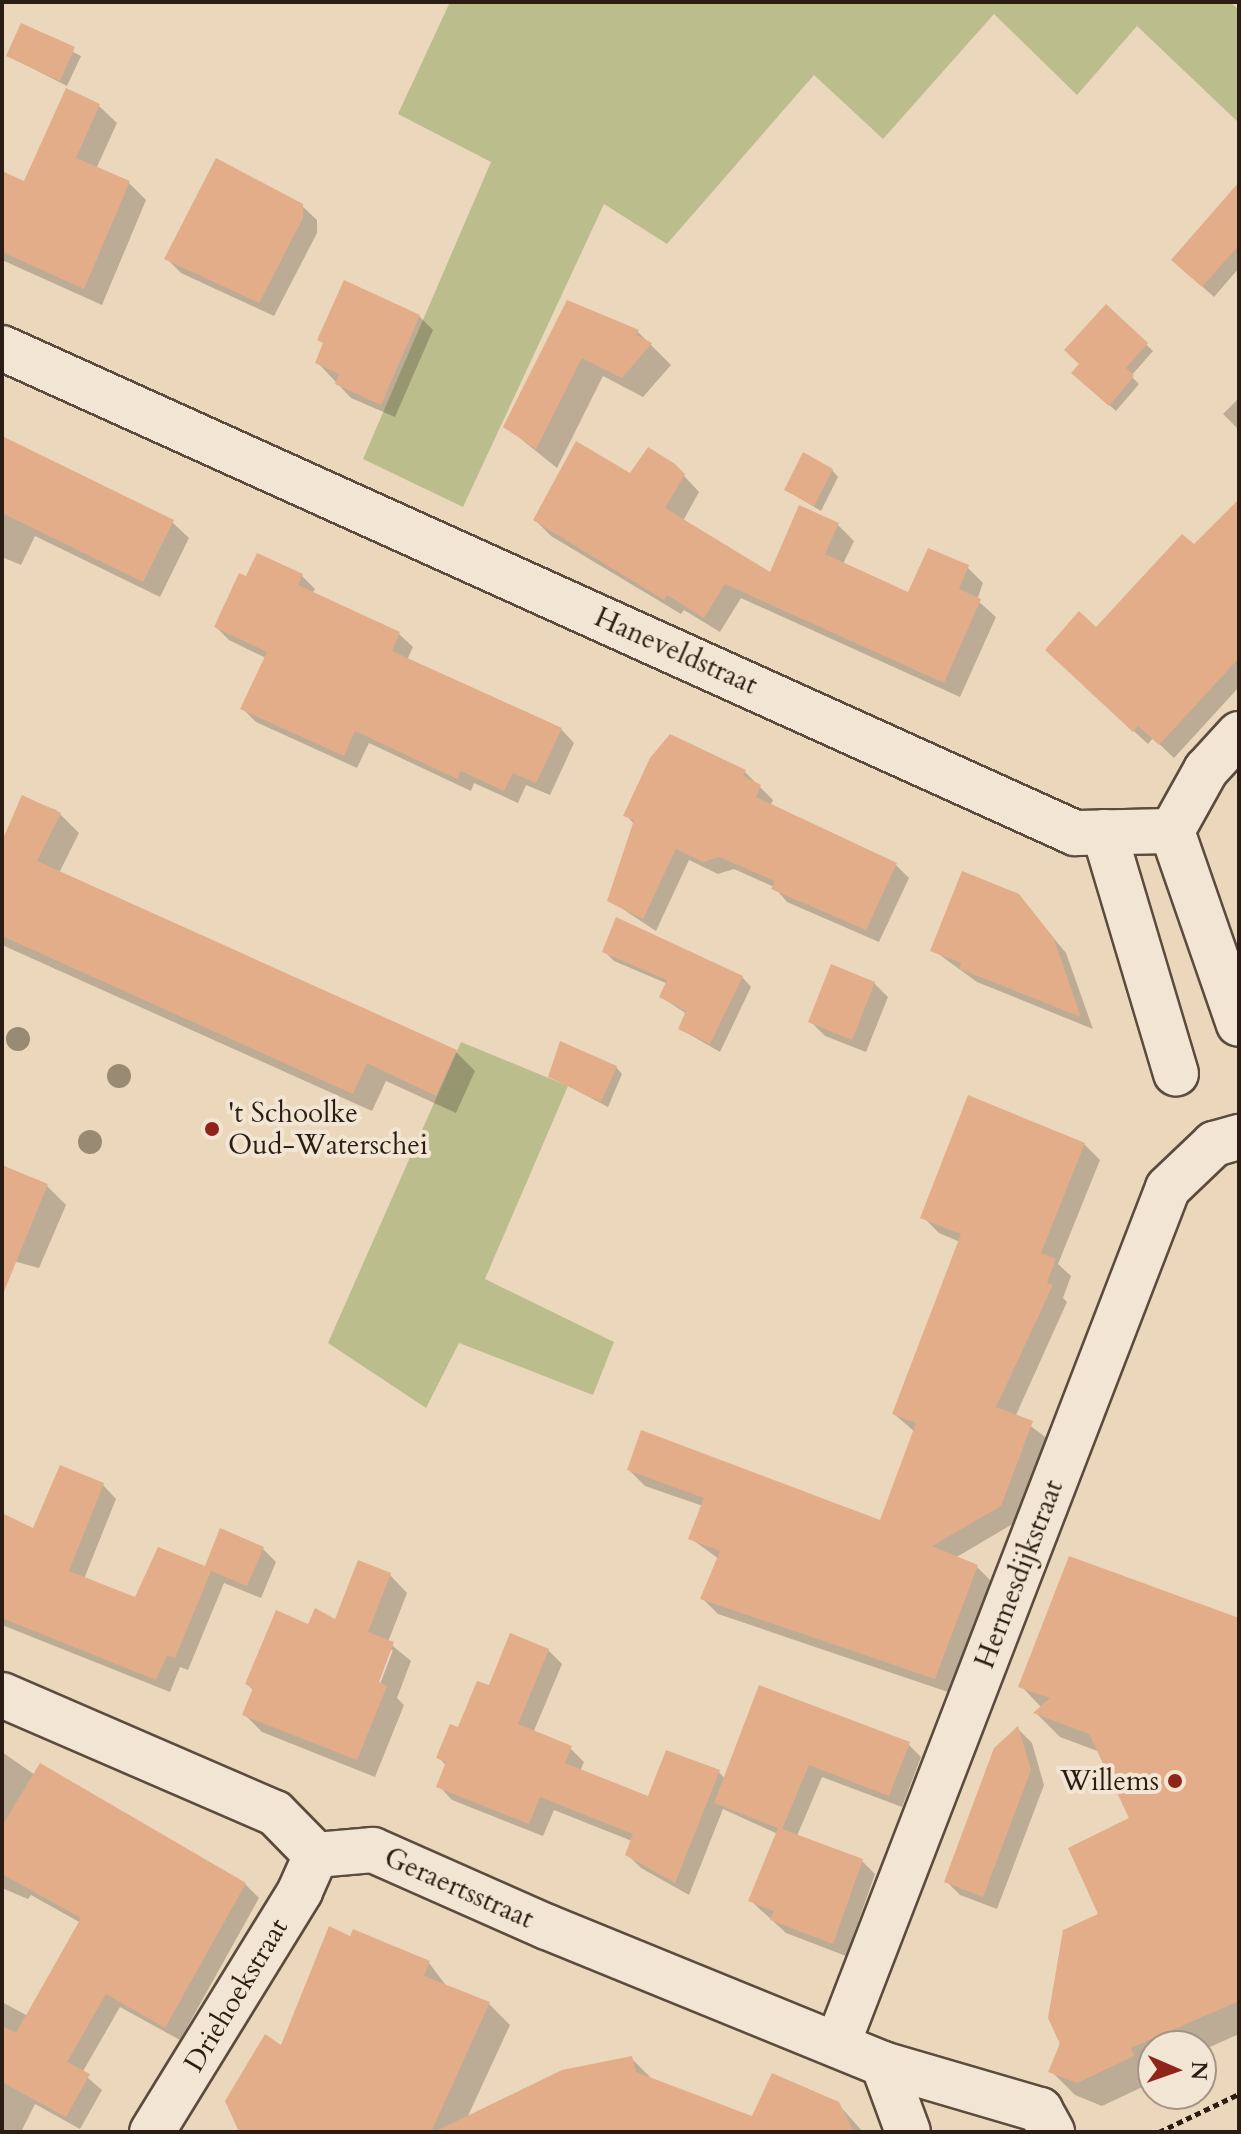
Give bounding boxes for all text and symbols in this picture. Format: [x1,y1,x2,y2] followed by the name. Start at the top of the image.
[589,600,763,702] street label: Haneveldstraat
[228,1096,428,1162] place label: 't Schoolke Oud-Waterschei
[203,1120,221,1138] marker: 't Schoolke Oud-Waterschei
[968,1475,1070,1673] street label: Hermesdijkstraat
[1060,1764,1159,1798] place label: Willems
[1166,1772,1184,1790] marker: Willems
[379,1840,539,1936] street label: Geraertsstraat
[177,1912,295,2078] street label: Driehoekstraat
[1137,2030,1217,2110] north arrow
[1184,2061,1214,2081] text: N

